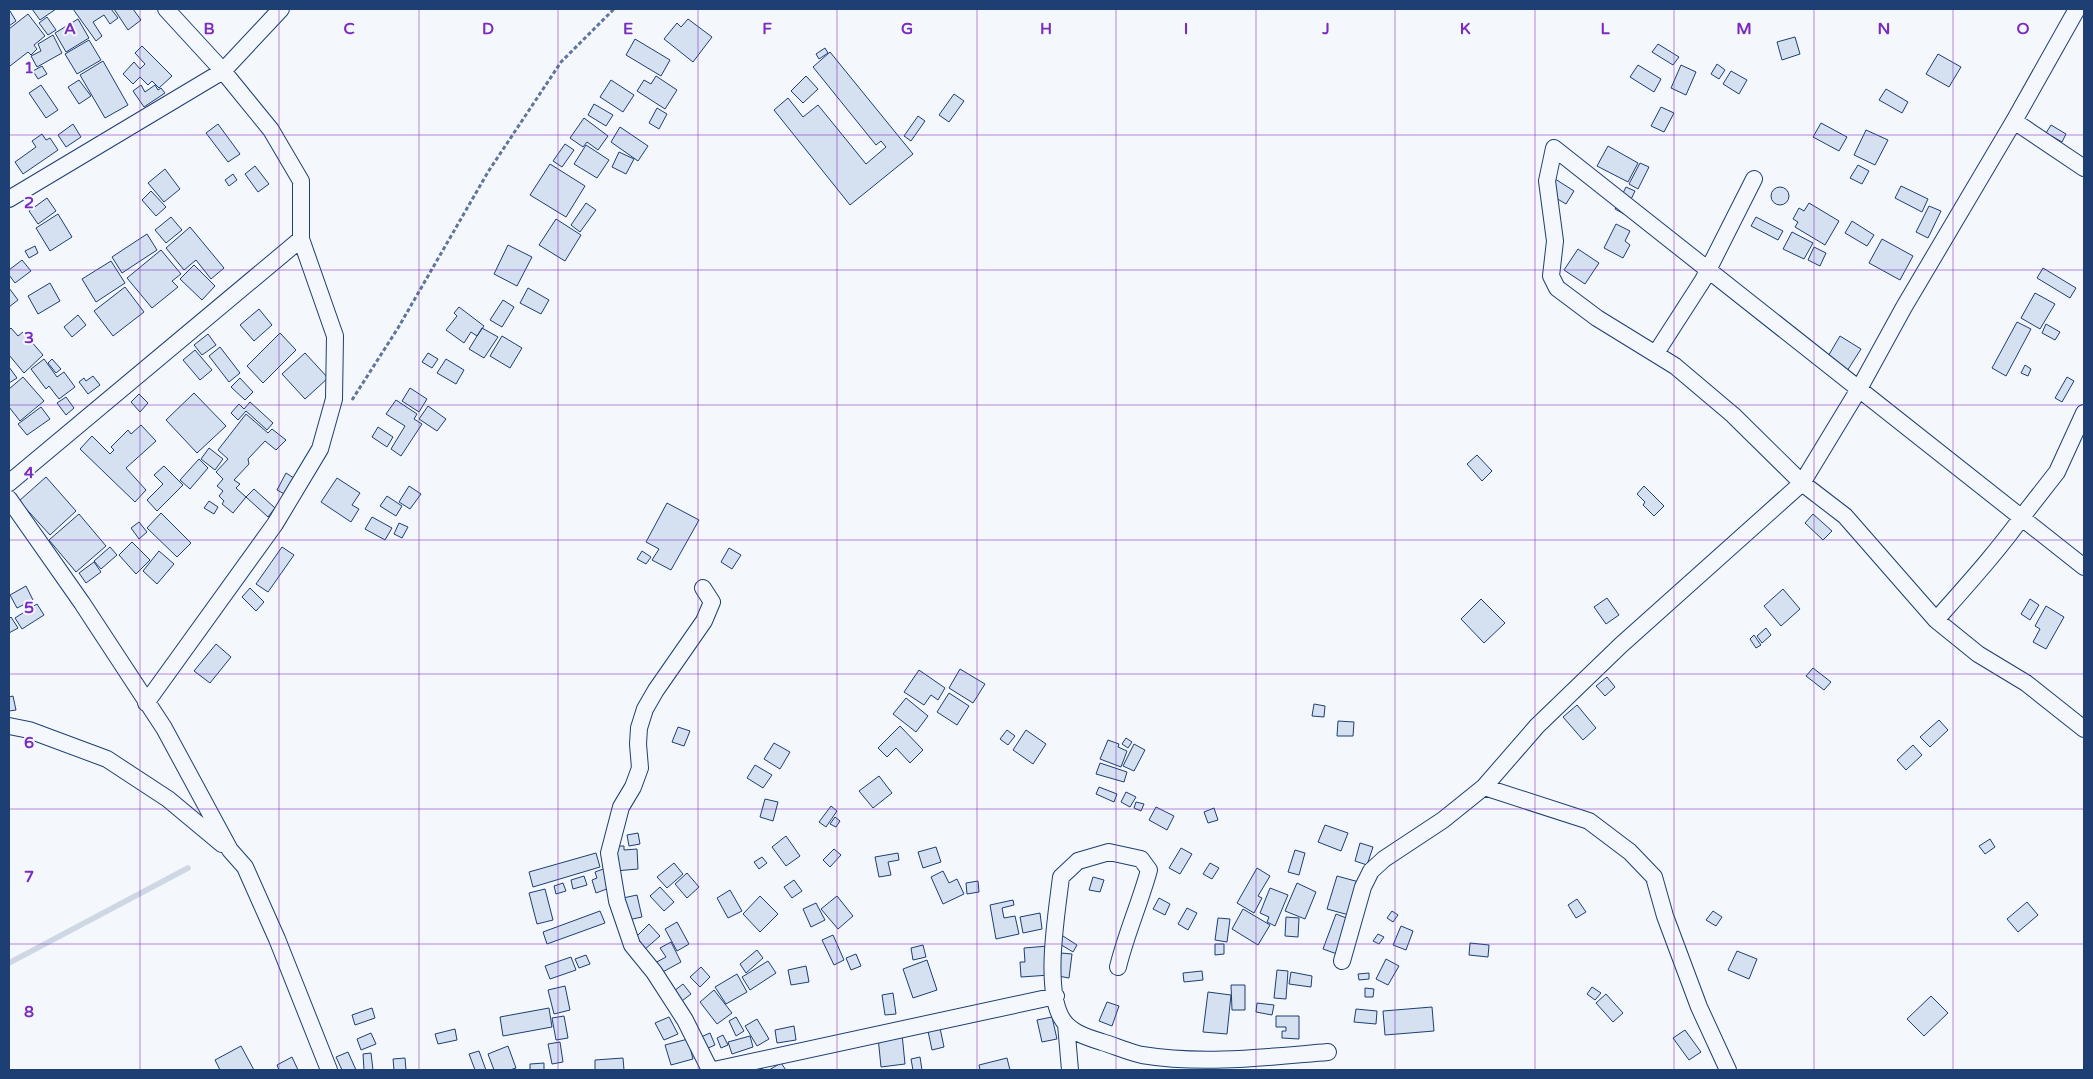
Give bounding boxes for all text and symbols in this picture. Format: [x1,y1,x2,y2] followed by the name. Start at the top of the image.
[64,19,76,39] text: A
[203,19,215,39] text: B
[343,19,355,39] text: C
[482,19,494,39] text: D
[623,19,633,39] text: E
[762,19,772,39] text: F
[901,19,913,39] text: G
[1040,19,1052,39] text: H
[1184,19,1188,39] text: I
[1321,19,1330,39] text: J
[1460,19,1471,39] text: K
[1600,19,1610,39] text: L
[1736,19,1752,39] text: M
[1878,19,1890,39] text: N
[2017,19,2030,39] text: O
[24,58,34,78] text: 1
[24,193,34,213] text: 2
[24,328,34,348] text: 3
[24,463,34,483] text: 4
[24,598,34,618] text: 5
[24,733,34,753] text: 6
[24,867,34,887] text: 7
[24,1002,34,1022] text: 8

